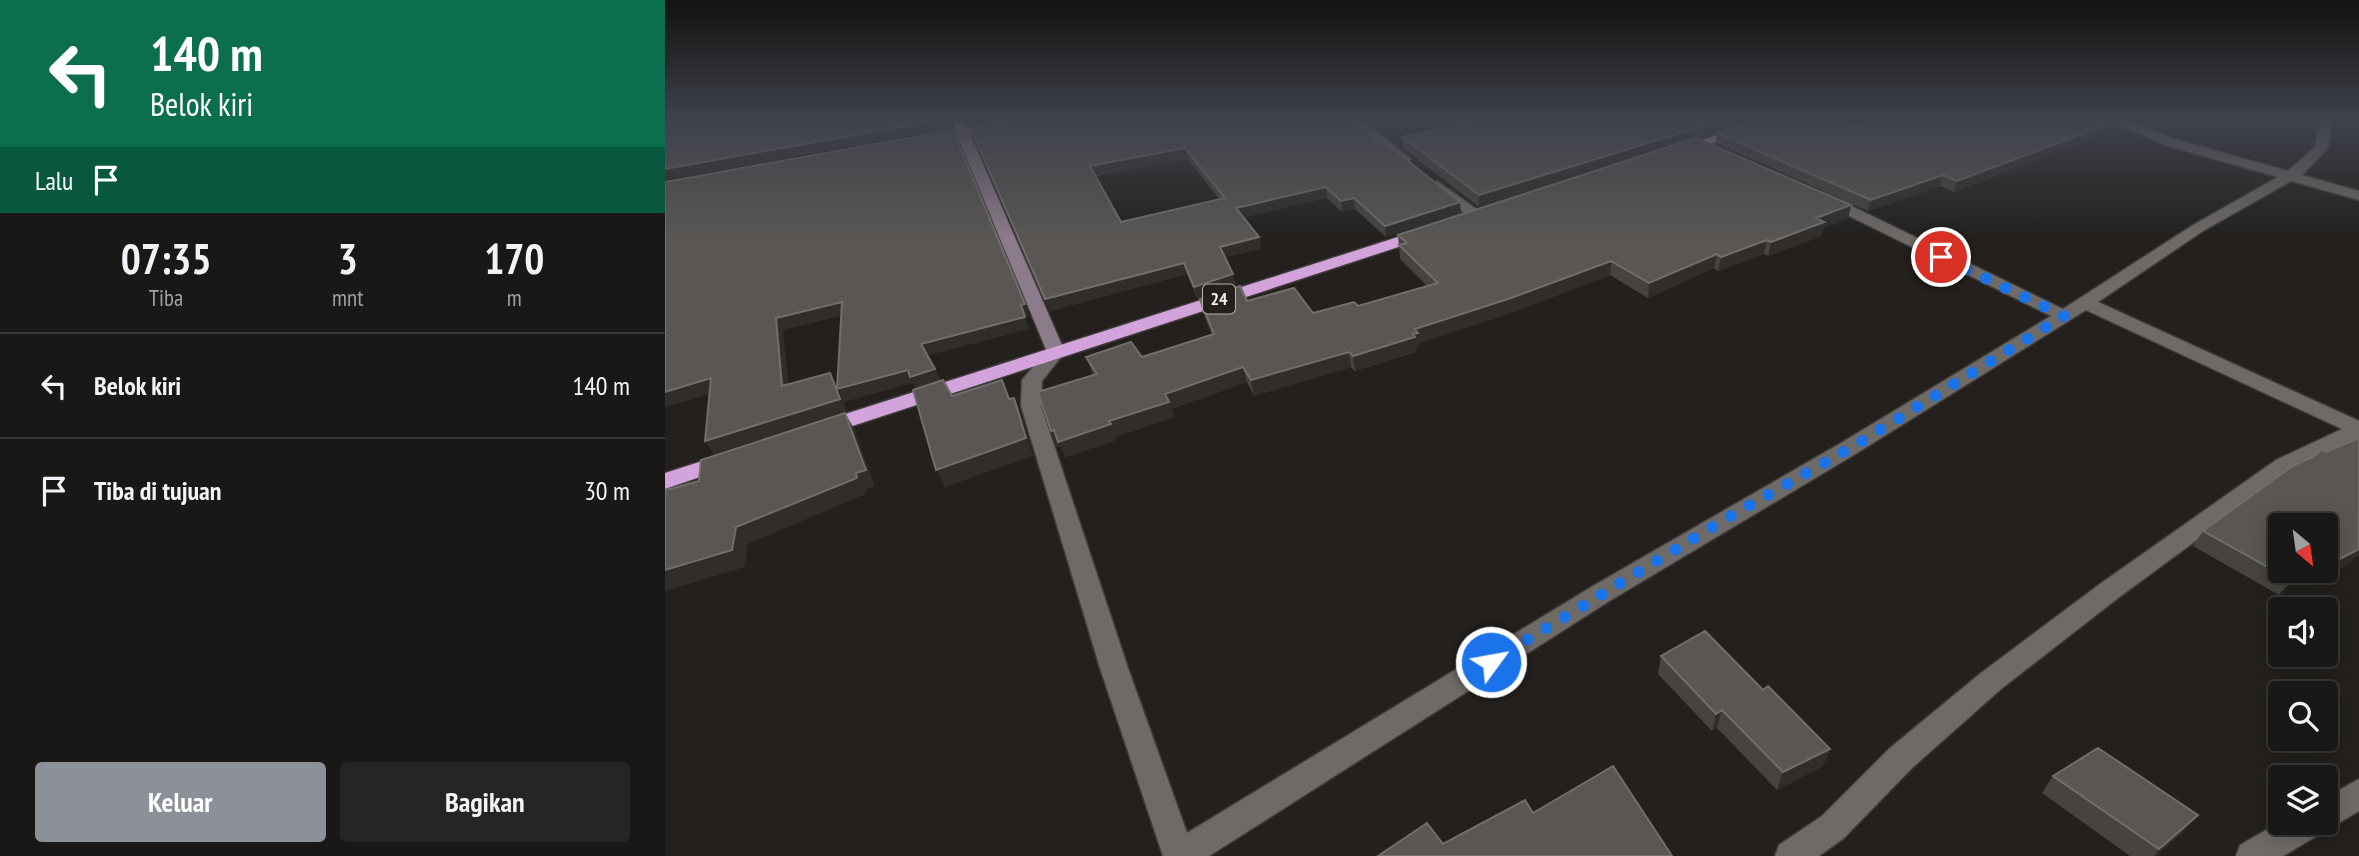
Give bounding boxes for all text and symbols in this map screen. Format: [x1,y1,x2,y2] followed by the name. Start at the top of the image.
[150,21,263,85] text: 140 m
[35,28,126,119] icon: left
[150,83,253,125] text: Belok kiri
[87,161,125,199] icon: arrive
[35,164,73,197] text: Lalu
[1911,227,1971,287] pin
[121,231,211,286] text: 07:35
[338,231,358,286] text: 3
[484,231,544,286] text: 170
[1922,238,1960,276] icon: arrive
[149,283,183,312] text: Tiba
[332,283,364,312] text: mnt
[507,283,522,312] text: m
[1203,284,1235,314] road number: 24
[35,367,73,405] icon: left
[94,369,181,402] text: Belok kiri
[572,369,630,402] text: 140 m
[35,472,73,510] icon: arrive
[94,474,222,507] text: Tiba di tujuan
[584,474,630,507] text: 30 m
[2268,513,2338,583] north arrow
[2268,513,2338,835] map controls
[2268,597,2338,667] button: sound
[1454,625,1528,699] position arrow
[2268,681,2338,751] button: search
[35,762,326,842] button: Keluar
[340,762,630,842] button: Bagikan
[2268,765,2338,835] button: layers

